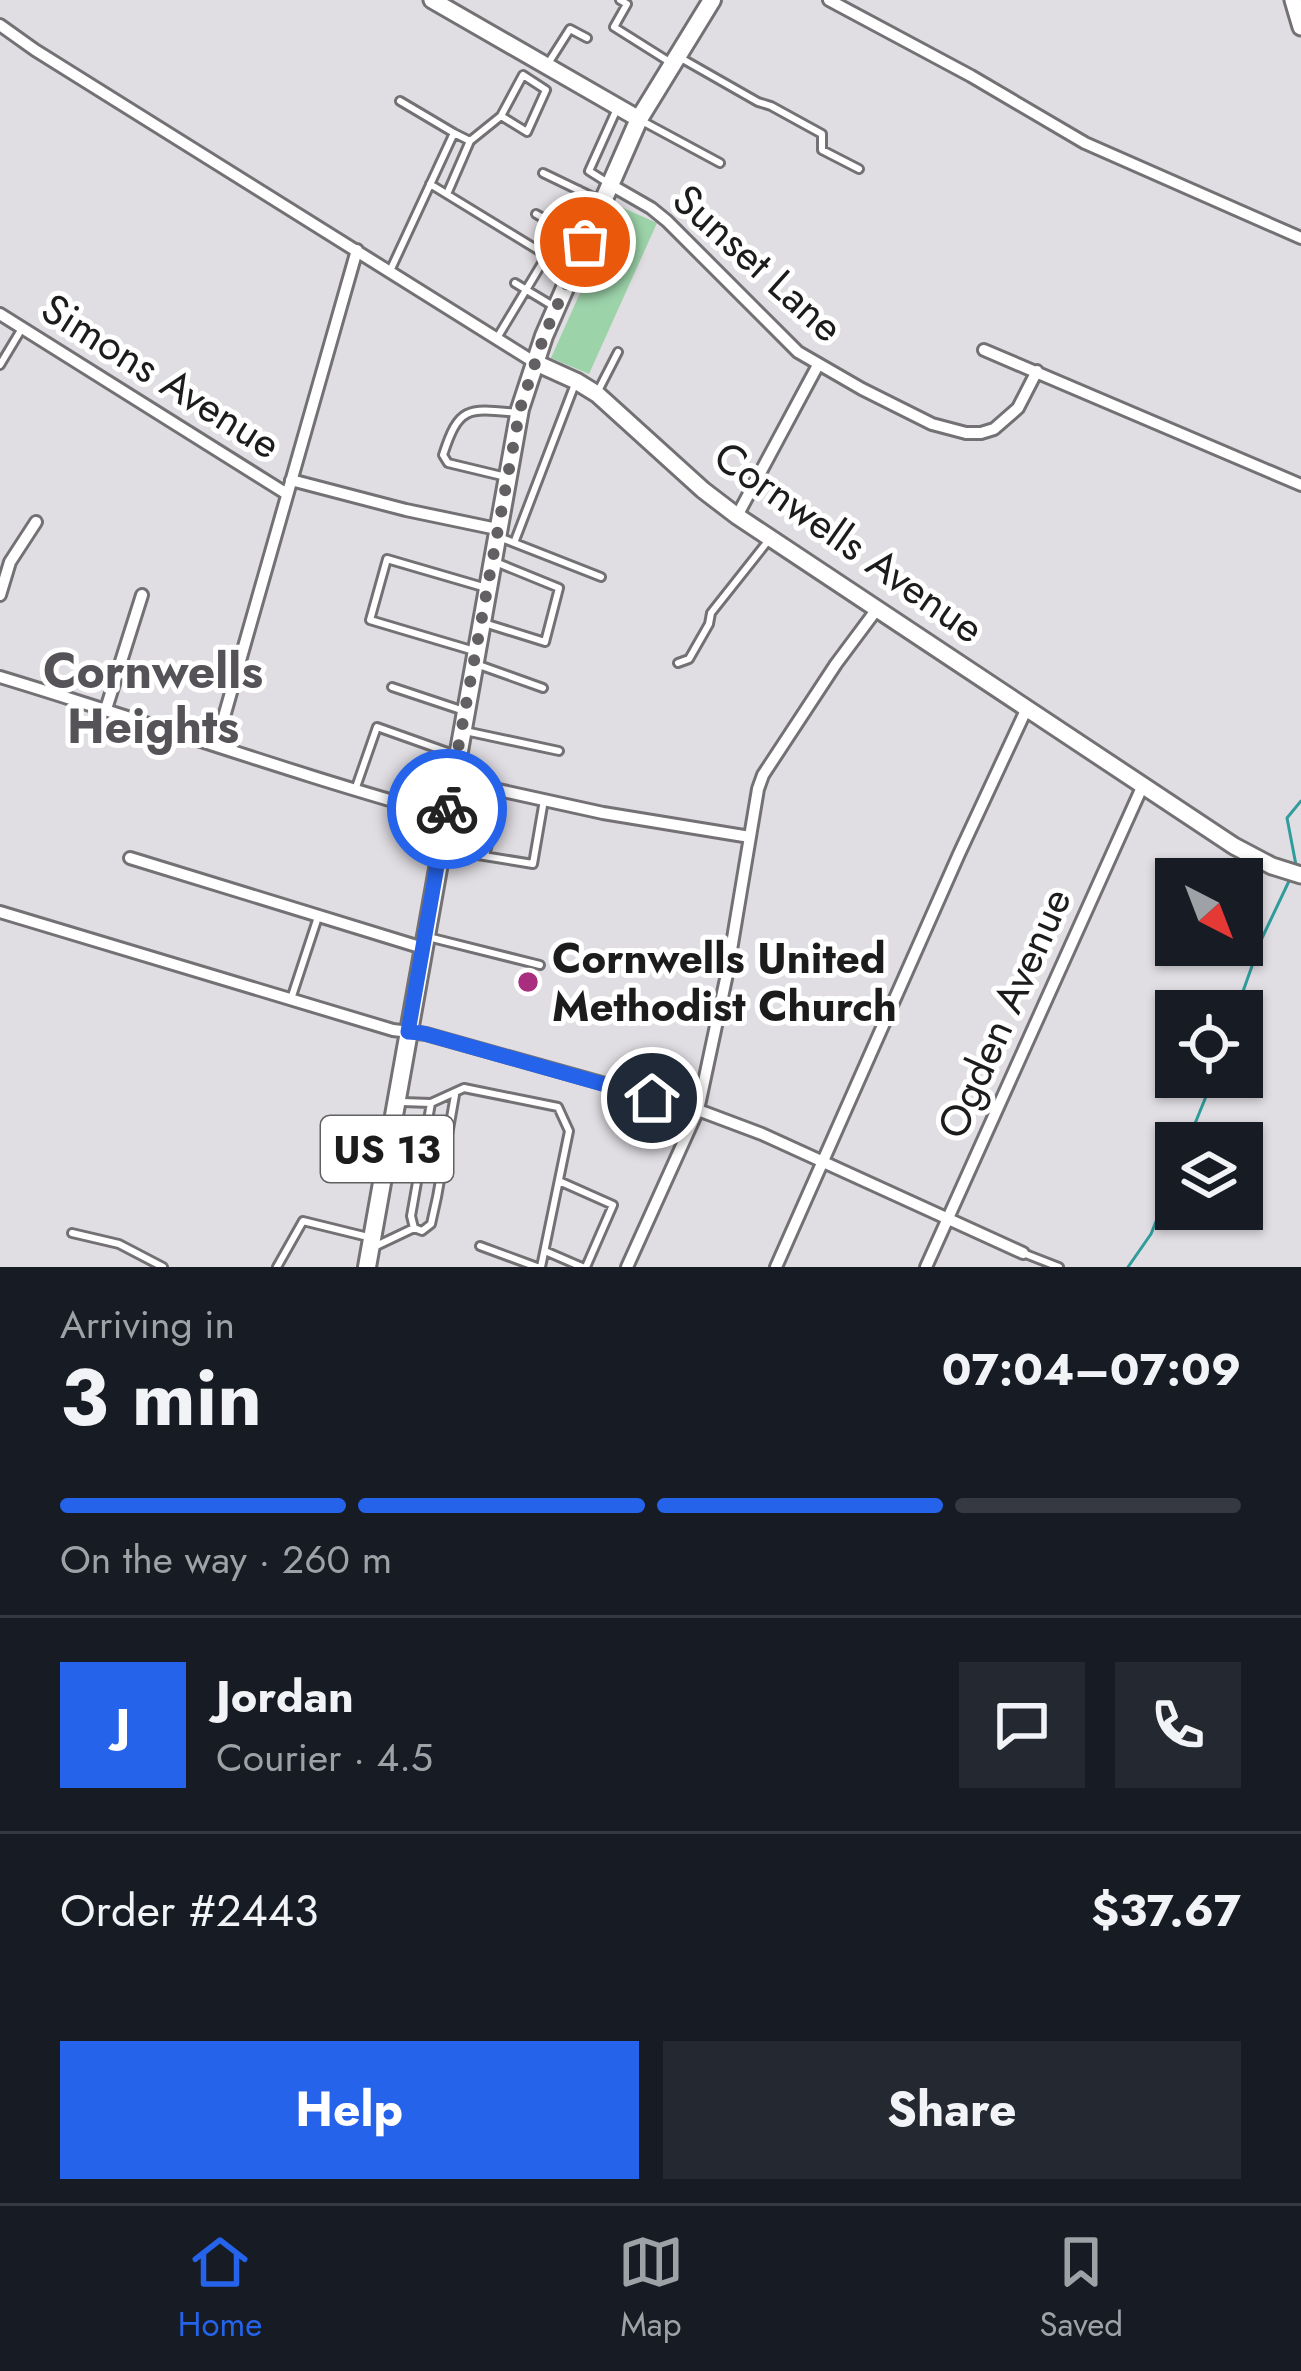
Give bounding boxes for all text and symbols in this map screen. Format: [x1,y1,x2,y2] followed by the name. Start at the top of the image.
[659,170,857,356] street label: Sunset Lane
[534,191,636,293] pin
[552,209,618,275] icon: bag
[29,278,293,474] street label: Simons Avenue
[702,426,996,658] street label: Cornwells Avenue
[43,637,263,761] district label: Cornwells Heights
[387,749,507,869] courier
[414,776,480,842] icon: bike
[1155,858,1263,966] north arrow
[1155,858,1263,1230] map controls
[922,878,1086,1148] street label: Ogden Avenue
[552,928,897,1037] place label: Cornwells United Methodist Church
[515,969,541,995] marker: Cornwells United Methodist Church
[1155,990,1263,1098] button: locate
[601,1047,703,1149] pin
[619,1065,685,1131] icon: home
[321,1116,453,1182] road number: US 13
[1155,1122,1263,1230] button: layers
[60,1296,235,1353] text: Arriving in
[942,1337,1241,1402] text: 07:04–07:09
[60,1342,262,1454] text: 3 min
[60,1531,392,1588] text: On the way · 260 m
[959,1662,1085,1788] button: chat
[1115,1662,1241,1788] button: phone
[216,1664,354,1729] text: Jordan
[116,1692,130,1757] text: J
[216,1729,433,1786] text: Courier · 4.5
[60,1878,319,1943] text: Order #2443
[1091,1878,1241,1943] text: $37.67
[60,2041,639,2179] button: Help
[663,2041,1241,2179] button: Share
[178,2229,262,2348] tab: Home
[618,2229,684,2348] tab: Map
[1040,2229,1123,2348] tab: Saved

